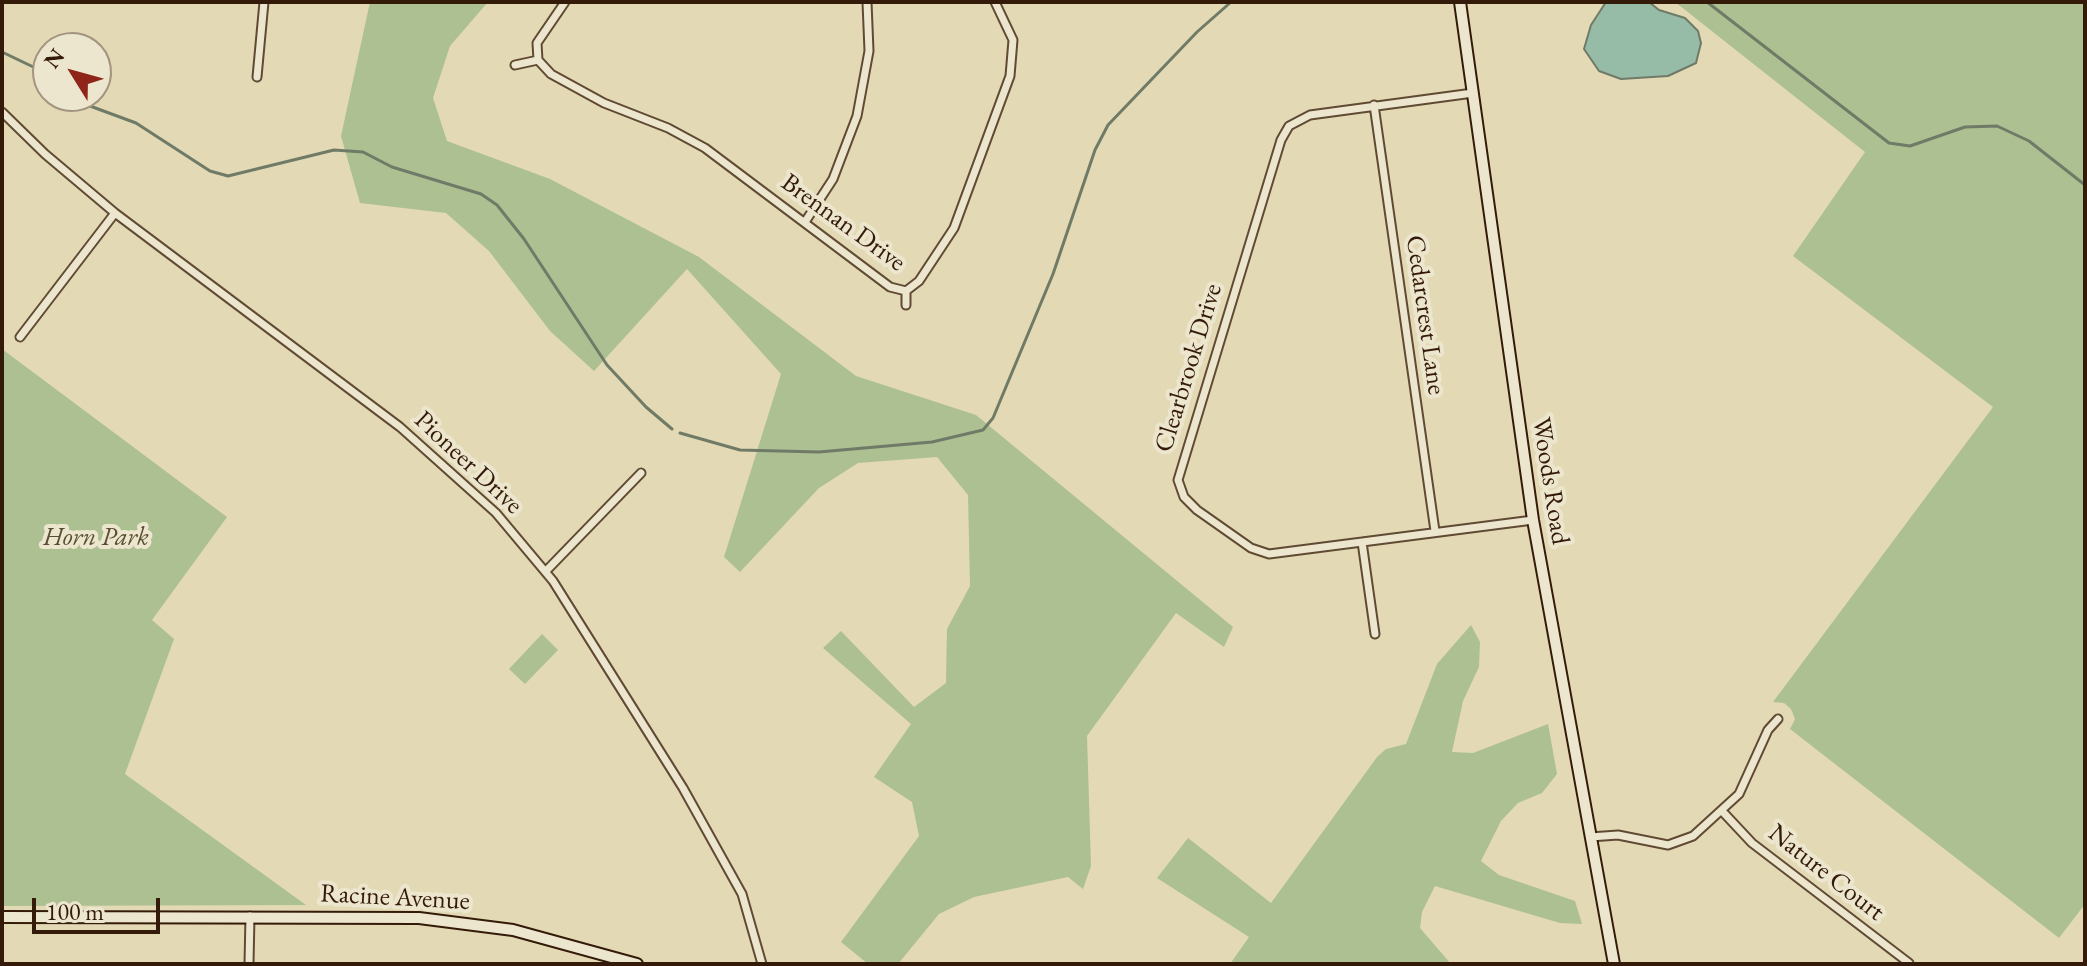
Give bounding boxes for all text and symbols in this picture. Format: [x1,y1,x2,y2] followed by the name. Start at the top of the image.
[32,32,112,112] north arrow
[37,43,71,74] text: N
[775,167,911,279] street label: Brennan Drive
[1398,233,1452,397] street label: Cedarcrest Lane
[1149,280,1229,456] street label: Clearbrook Drive
[407,405,529,521] street label: Pioneer Drive
[1525,415,1575,547] street label: Woods Road
[43,522,149,554] park label: Horn Park
[1762,818,1890,928] street label: Nature Court
[320,879,470,917] street label: Racine Avenue
[36,882,164,932] scale bar
[46,896,104,927] text: 100 m

